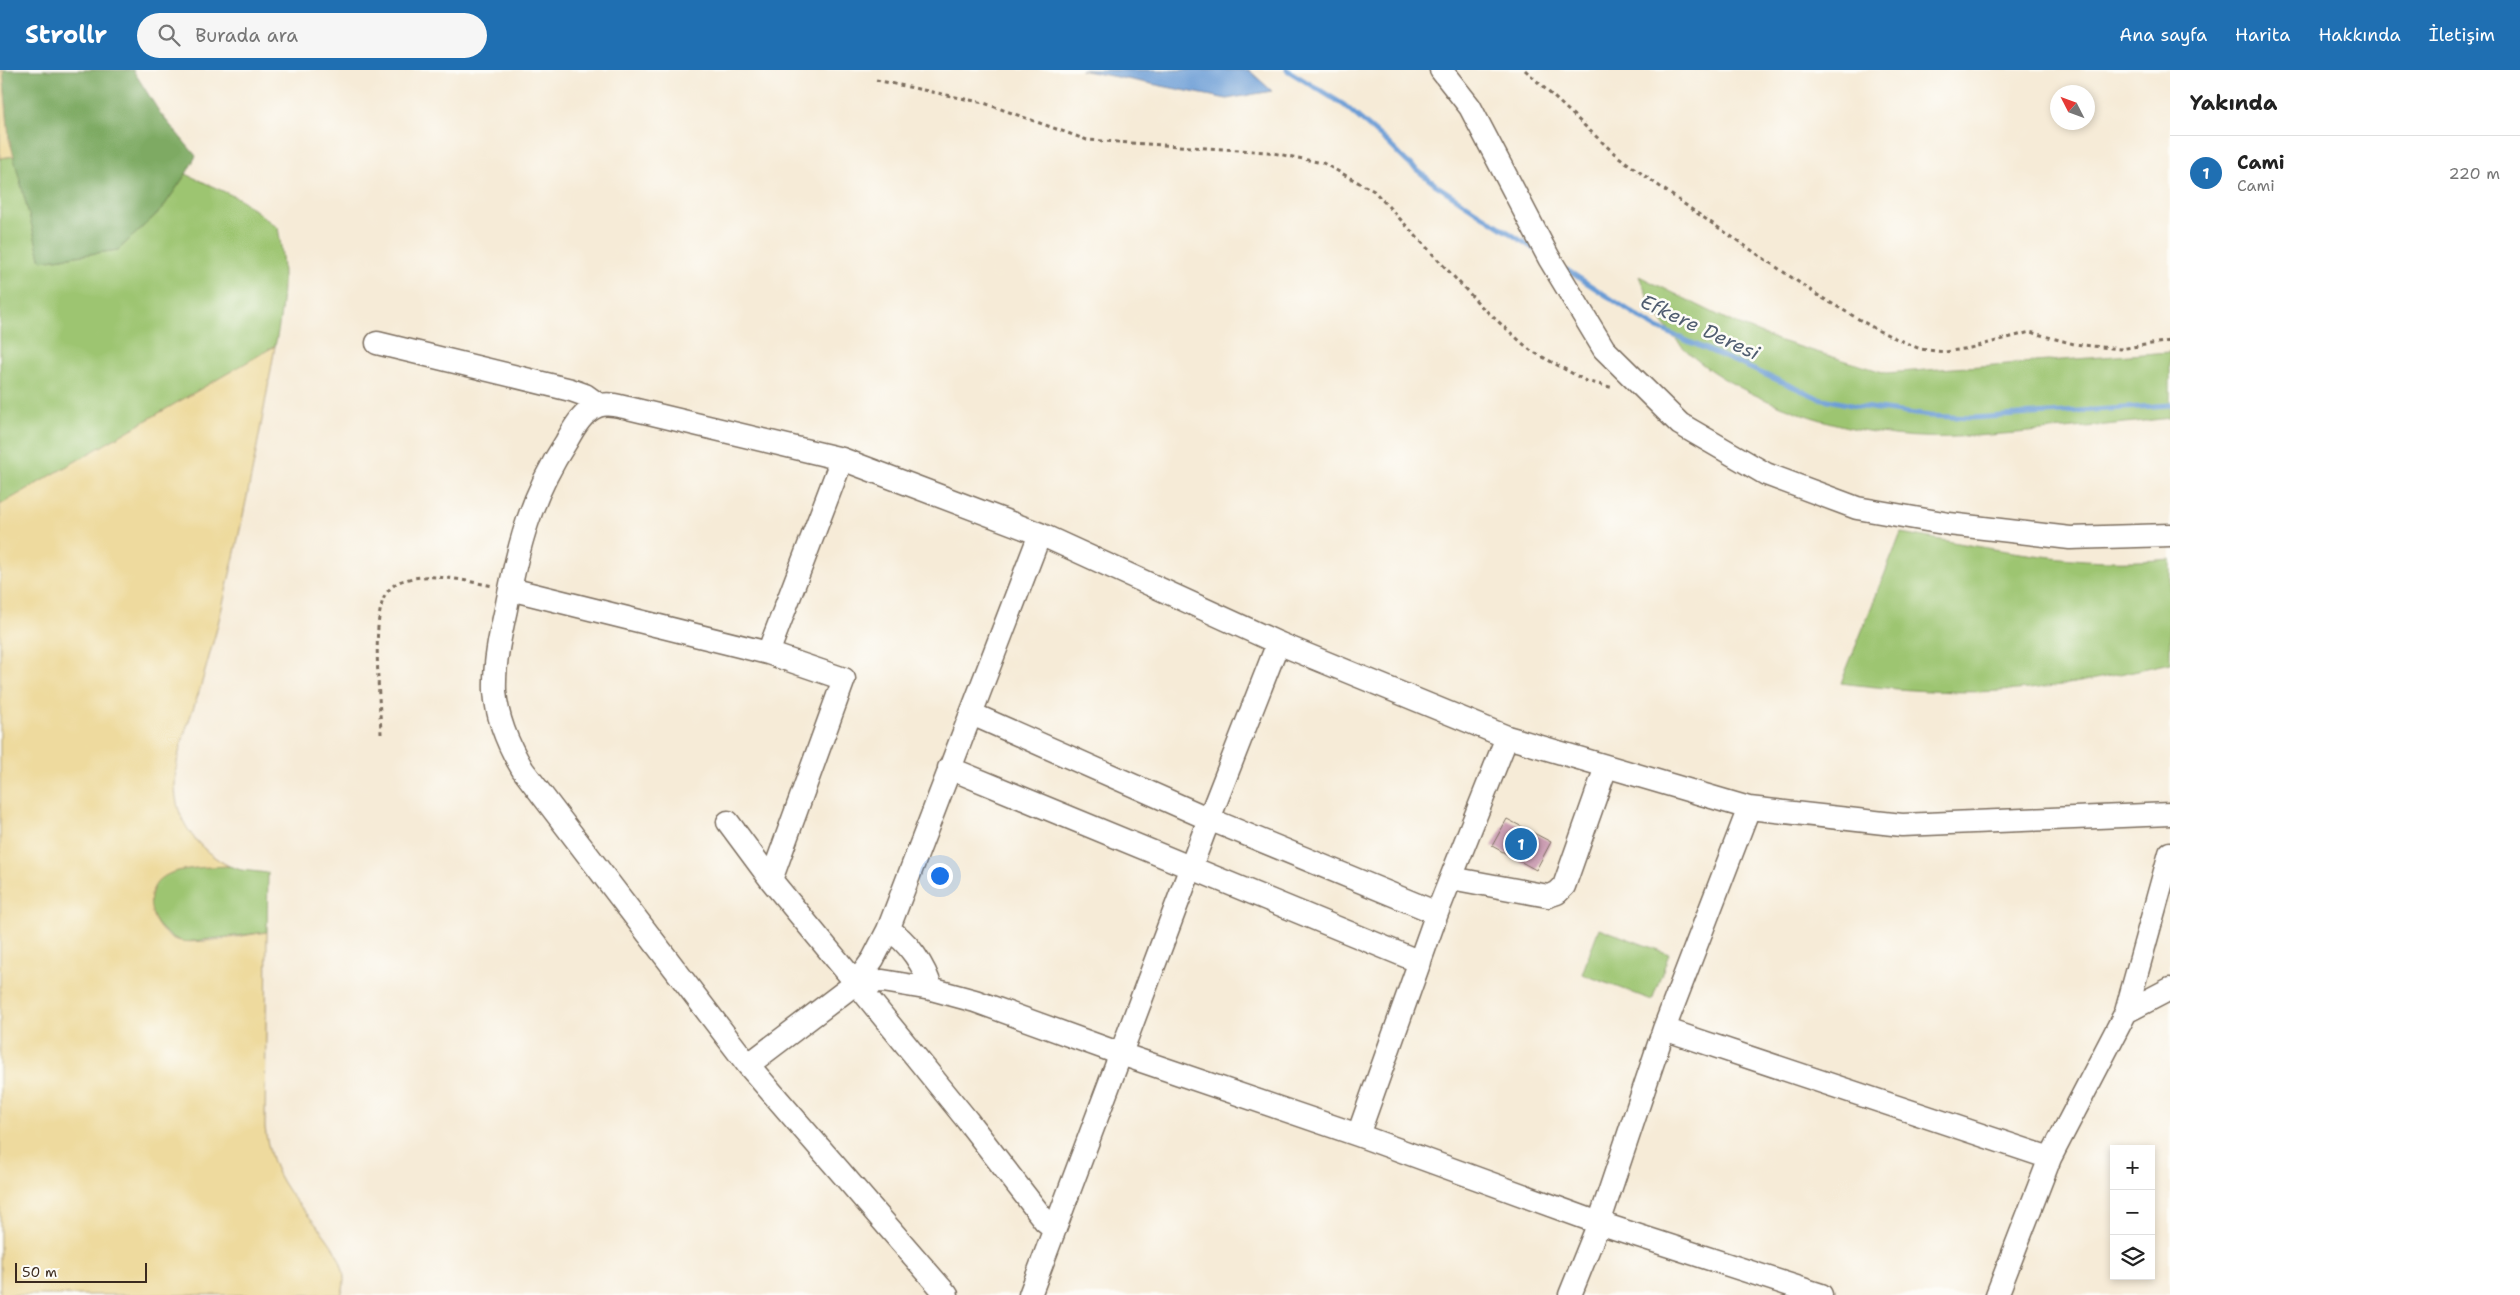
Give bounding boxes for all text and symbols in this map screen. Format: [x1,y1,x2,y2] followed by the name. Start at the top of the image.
[137,13,487,58] search box
[25,19,107,51] text: Strollr
[155,21,183,49] icon: search
[195,23,298,48] text: Burada ara
[2119,23,2207,47] text: Ana sayfa
[2235,23,2290,47] text: Harita
[2318,23,2401,47] text: Hakkında
[2429,23,2495,47] text: İletişim
[2050,85,2095,130] north arrow
[2190,89,2277,117] text: Yakında
[2237,150,2285,175] text: Cami
[2202,163,2210,184] text: 1
[2448,163,2500,184] text: 220 m
[2237,175,2275,196] text: Cami
[1636,288,1764,366] water label: Efkere Deresi
[1505,825,1537,863] pin: 1
[927,863,953,889] your location
[2110,1145,2155,1280] map controls
[2110,1145,2155,1190] button: +
[2110,1190,2155,1235] button: −
[2110,1235,2155,1280] button: layers
[15,1260,148,1283] scale bar
[22,1263,57,1281] text: 50 m

